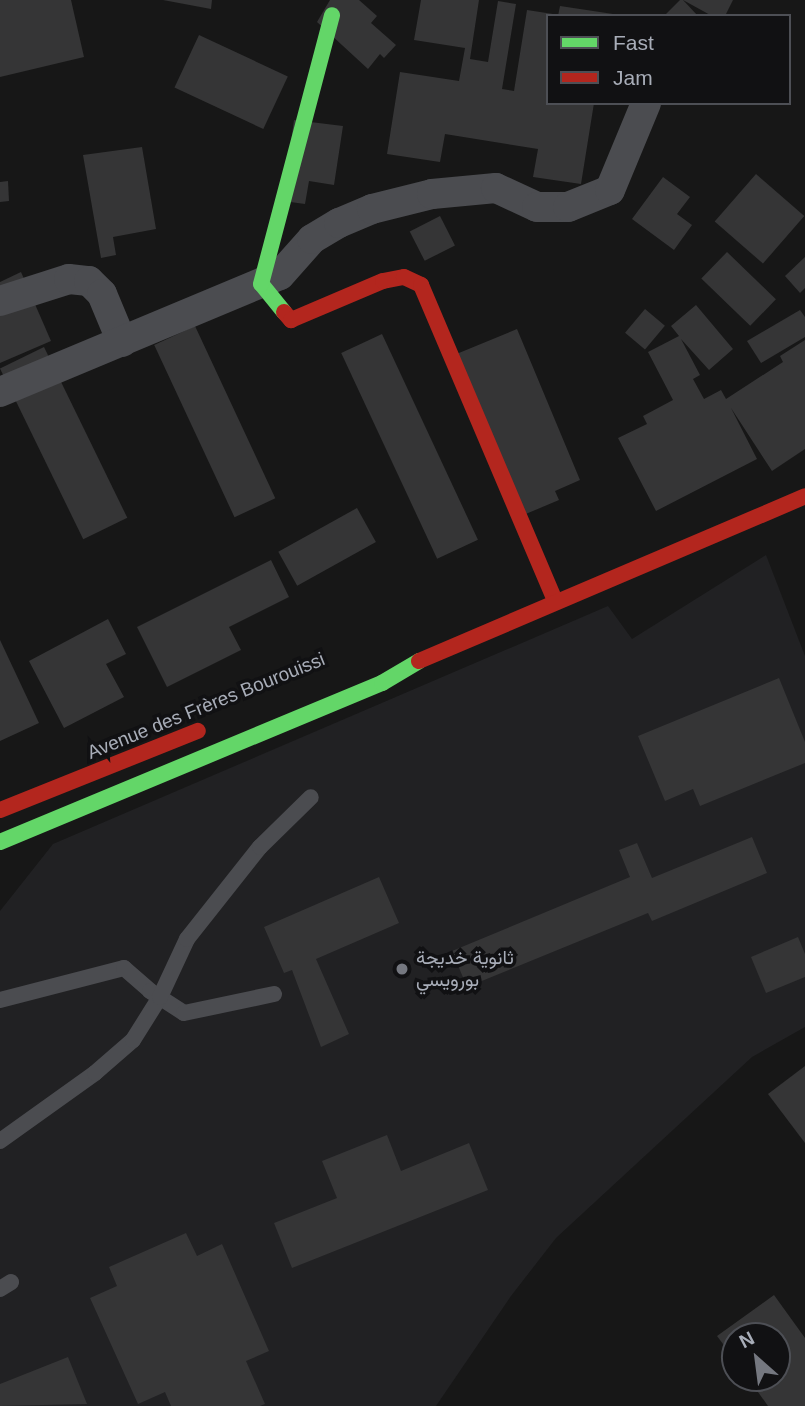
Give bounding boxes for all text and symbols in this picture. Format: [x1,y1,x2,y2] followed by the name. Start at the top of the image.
[546,14,791,105] legend
[613,31,654,54] text: Fast
[613,66,653,89] text: Jam
[84,648,328,764] street label: Avenue des Frères Bourouissi
[416,947,514,991] place label: ثانوية خديجة بورويسي
[394,961,410,977] marker: ثانوية خديجة بورويسي
[721,1322,791,1392] north arrow
[736,1327,758,1352] text: N

